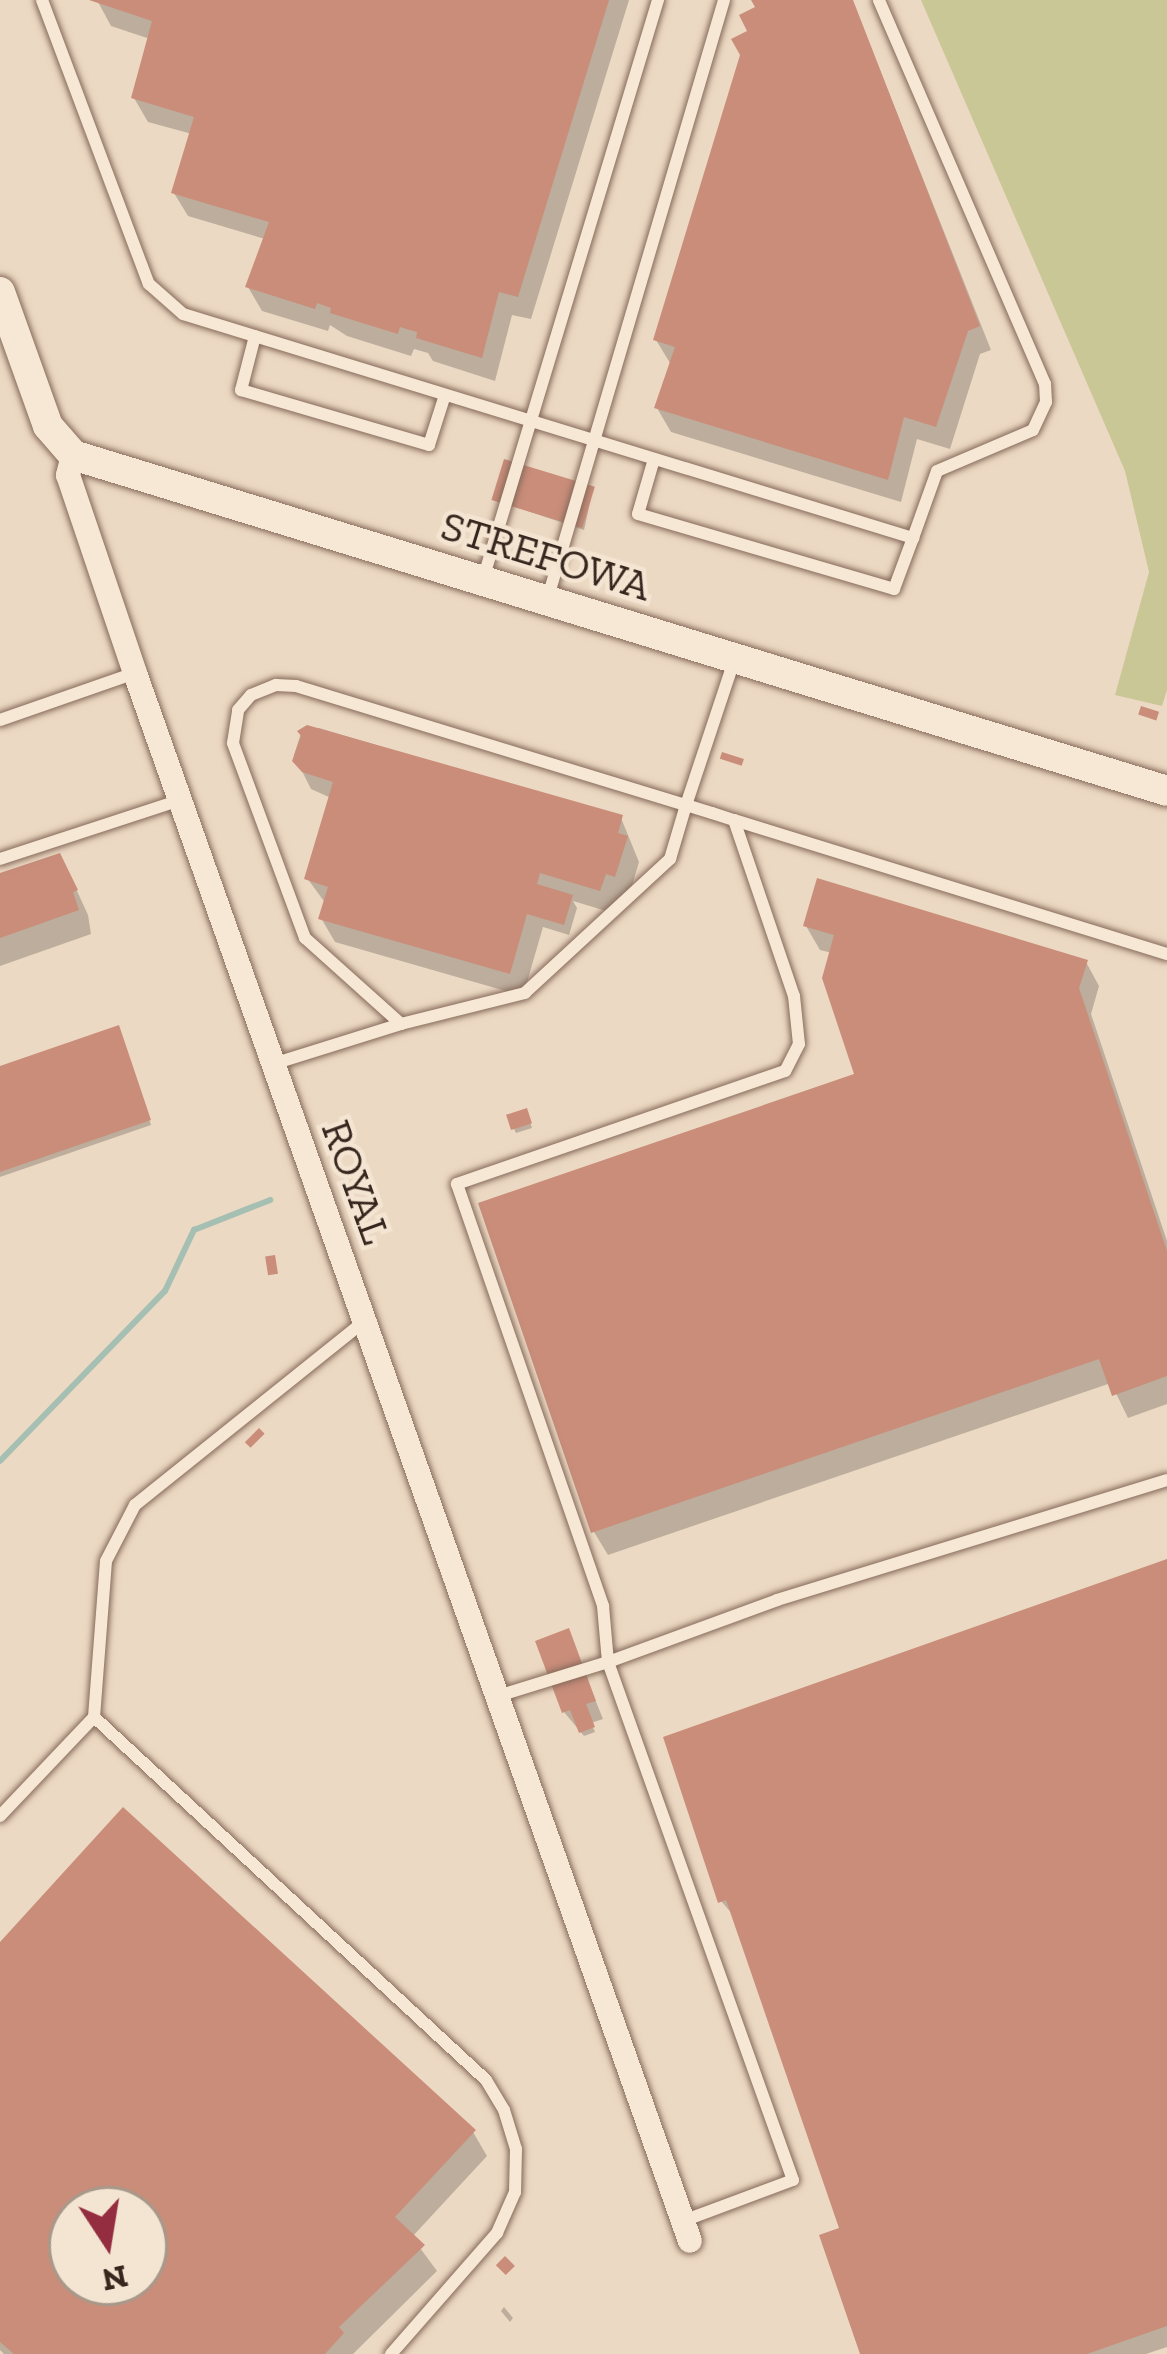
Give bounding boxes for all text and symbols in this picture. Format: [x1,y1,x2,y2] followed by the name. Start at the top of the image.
[435,500,657,612] street label: STREFOWA
[311,1113,401,1251] street label: ROYAL
[48,2186,168,2306] north arrow
[99,2257,131,2300] text: N

